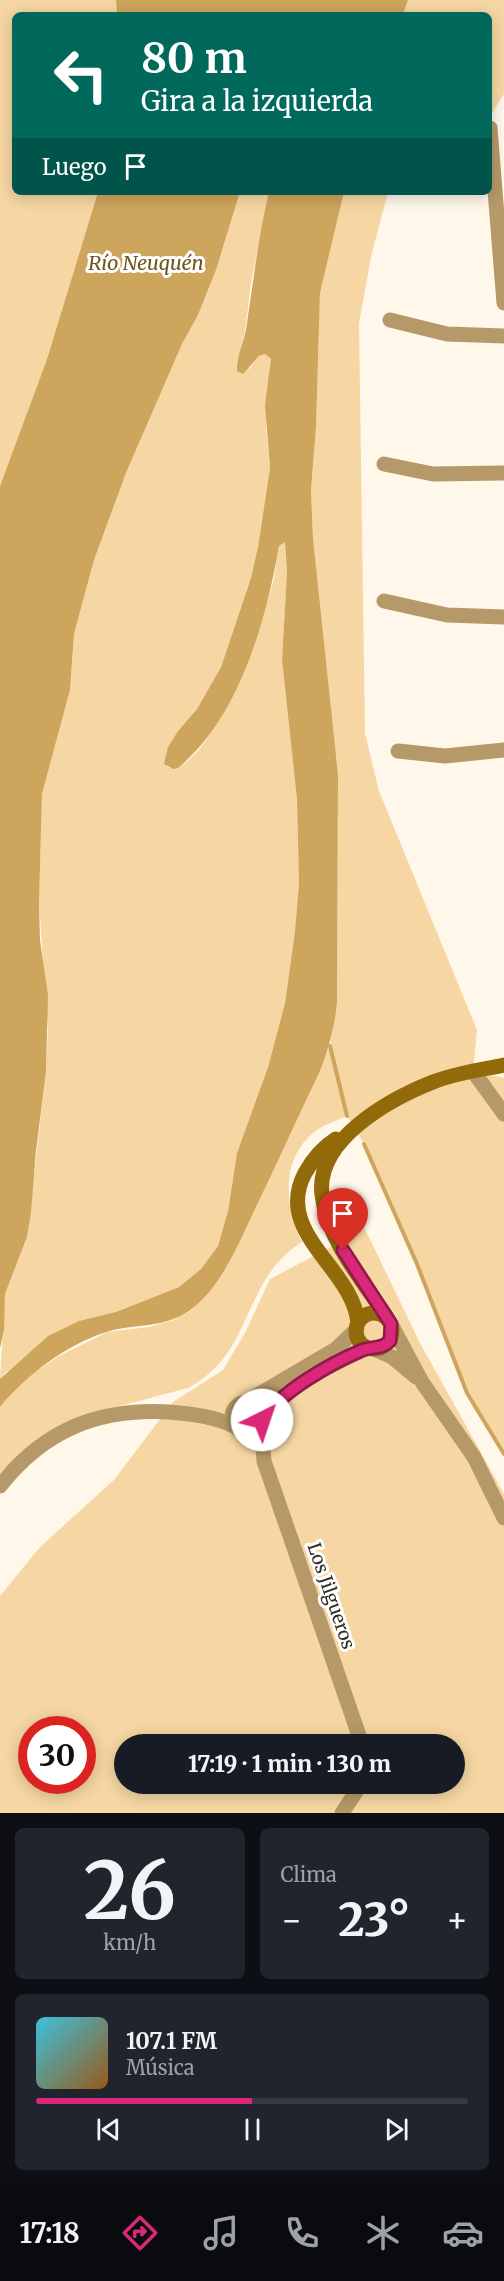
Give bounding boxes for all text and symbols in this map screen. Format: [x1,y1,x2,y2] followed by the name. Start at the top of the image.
[141,32,247,84] text: 80 m
[42,36,120,114] icon: left
[141,84,373,118] text: Gira a la izquierda
[119,150,152,183] icon: arrive
[42,153,107,181] text: Luego
[88,250,204,275] water label: Río Neuquén
[317,1188,368,1250] pin
[326,1197,359,1230] icon: arrive
[230,1388,294,1452] position arrow
[303,1540,360,1652] street label: Los Jilgueros
[18,1716,96,1794] speed limit sign: 30
[188,1750,391,1778] text: 17:19 · 1 min · 130 m
[83,1842,176,1940] text: 26
[281,1862,337,1887] text: Clima
[338,1892,410,1948] text: 23°
[281,1900,303,1941] text: −
[446,1900,468,1941] text: +
[103,1930,156,1955] text: km/h
[126,2027,217,2055] text: 107.1 FM
[126,2055,195,2080] text: Música
[92,2113,125,2146] icon: previous
[236,2113,269,2146] icon: pause
[380,2113,413,2146] icon: next
[119,2212,161,2254] icon: directions
[200,2212,242,2254] icon: music
[281,2212,323,2254] icon: phone
[362,2212,404,2254] icon: climate
[442,2212,484,2254] icon: car
[19,2216,80,2250] text: 17:18

